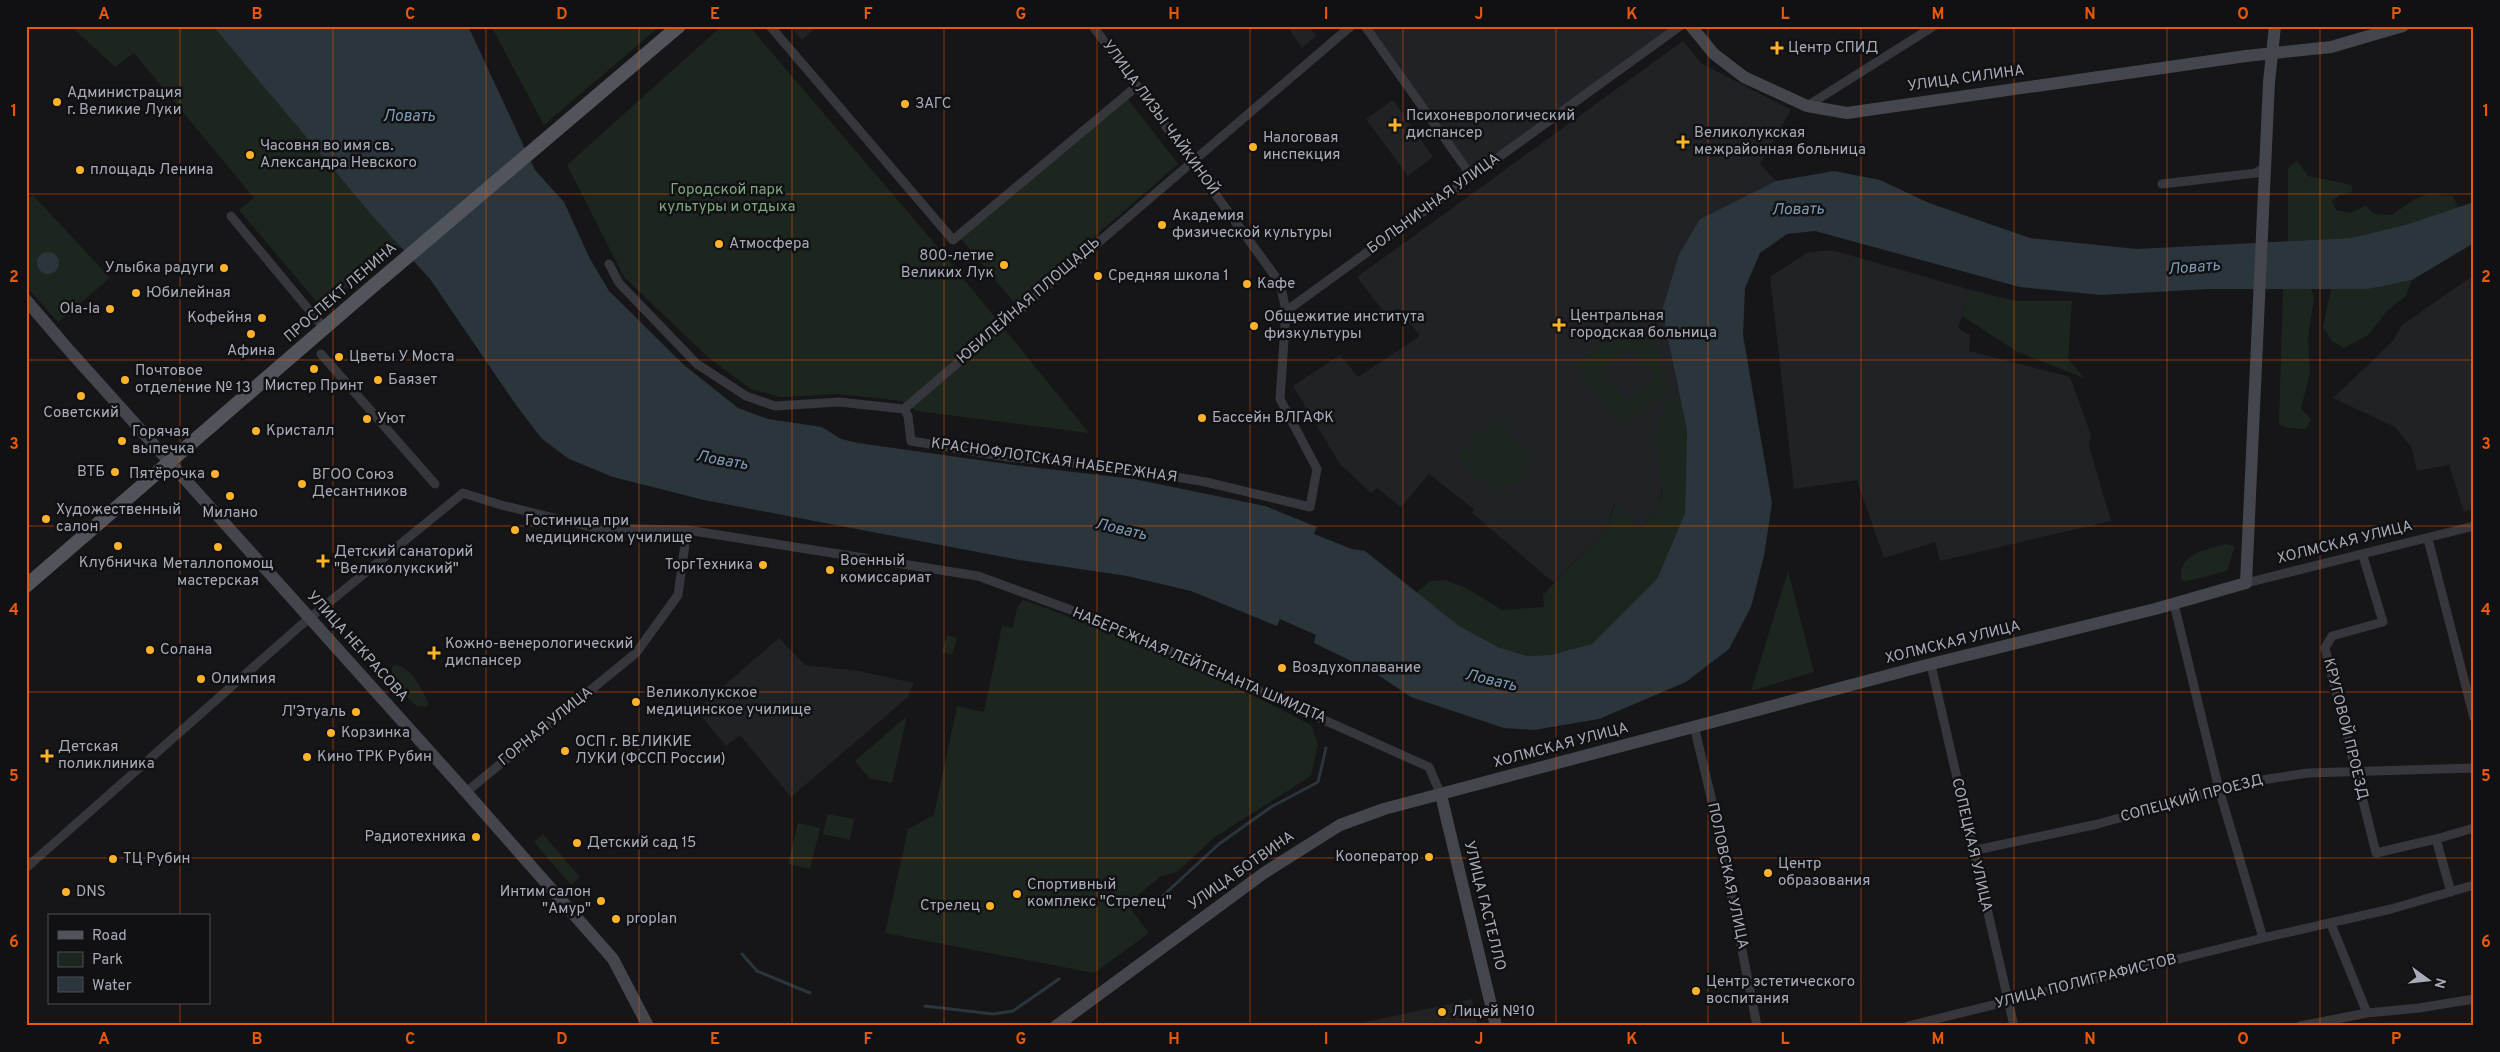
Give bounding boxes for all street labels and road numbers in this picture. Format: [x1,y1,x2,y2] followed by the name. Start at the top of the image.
[1097,36,1224,199] street label: УЛИЦА ЛИЗЫ ЧАЙКИНОЙ
[1906,61,2026,97] street label: УЛИЦА СИЛИНА
[1364,149,1504,259] street label: БОЛЬНИЧНАЯ УЛИЦА
[952,232,1105,368] street label: ЮБИЛЕЙНАЯ ПЛОЩАДЬ
[281,239,401,347] street label: ПРОСПЕКТ ЛЕНИНА
[930,434,1178,488] street label: КРАСНОФЛОТСКАЯ НАБЕРЕЖНАЯ
[2275,517,2415,569] street label: ХОЛМСКАЯ УЛИЦА
[302,588,412,706] street label: УЛИЦА НЕКРАСОВА
[1069,602,1330,728] street label: НАБЕРЕЖНАЯ ЛЕЙТЕНАНТА ШМИДТА
[1883,617,2023,669] street label: ХОЛМСКАЯ УЛИЦА
[2318,656,2374,802] street label: КРУГОВОЙ ПРОЕЗД
[495,683,597,771] street label: ГОРНАЯ УЛИЦА
[1491,719,1631,773] street label: ХОЛМСКАЯ УЛИЦА
[2118,769,2265,827] street label: СОПЕЦКИЙ ПРОЕЗД
[1946,776,1996,914] street label: СОПЕЦКАЯ УЛИЦА
[1702,801,1752,951] street label: ПОЛОВСКАЯ УЛИЦА
[1185,827,1299,915] street label: УЛИЦА БОТВИНА
[1459,839,1509,973] street label: УЛИЦА ГАСТЕЛЛО
[1993,950,2179,1014] street label: УЛИЦА ПОЛИГРАФИСТОВ

